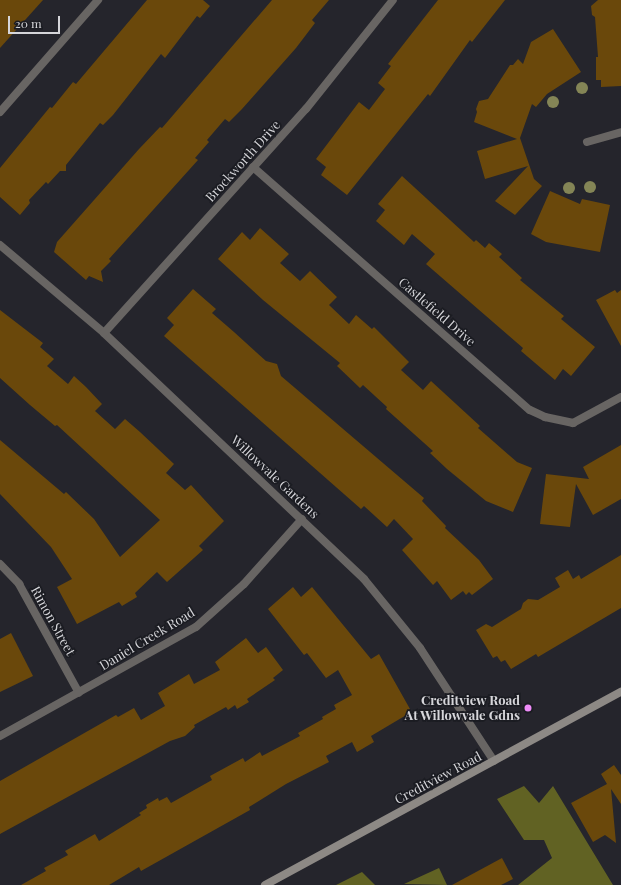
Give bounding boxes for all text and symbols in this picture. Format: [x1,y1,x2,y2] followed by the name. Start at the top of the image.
[10,8,62,34] scale bar
[15,15,42,31] text: 20 m
[202,117,284,205] street label: Brockworth Drive
[395,274,479,350] street label: Castlefield Drive
[228,432,322,522] street label: Willowvale Gardens
[28,584,78,658] street label: Rimon Street
[96,604,198,674] street label: Daniel Creek Road
[404,693,520,724] place label: Creditview Road At Willowvale Gdns
[523,703,533,713] marker: Creditview Road At Willowvale Gdns
[392,748,484,808] street label: Creditview Road

